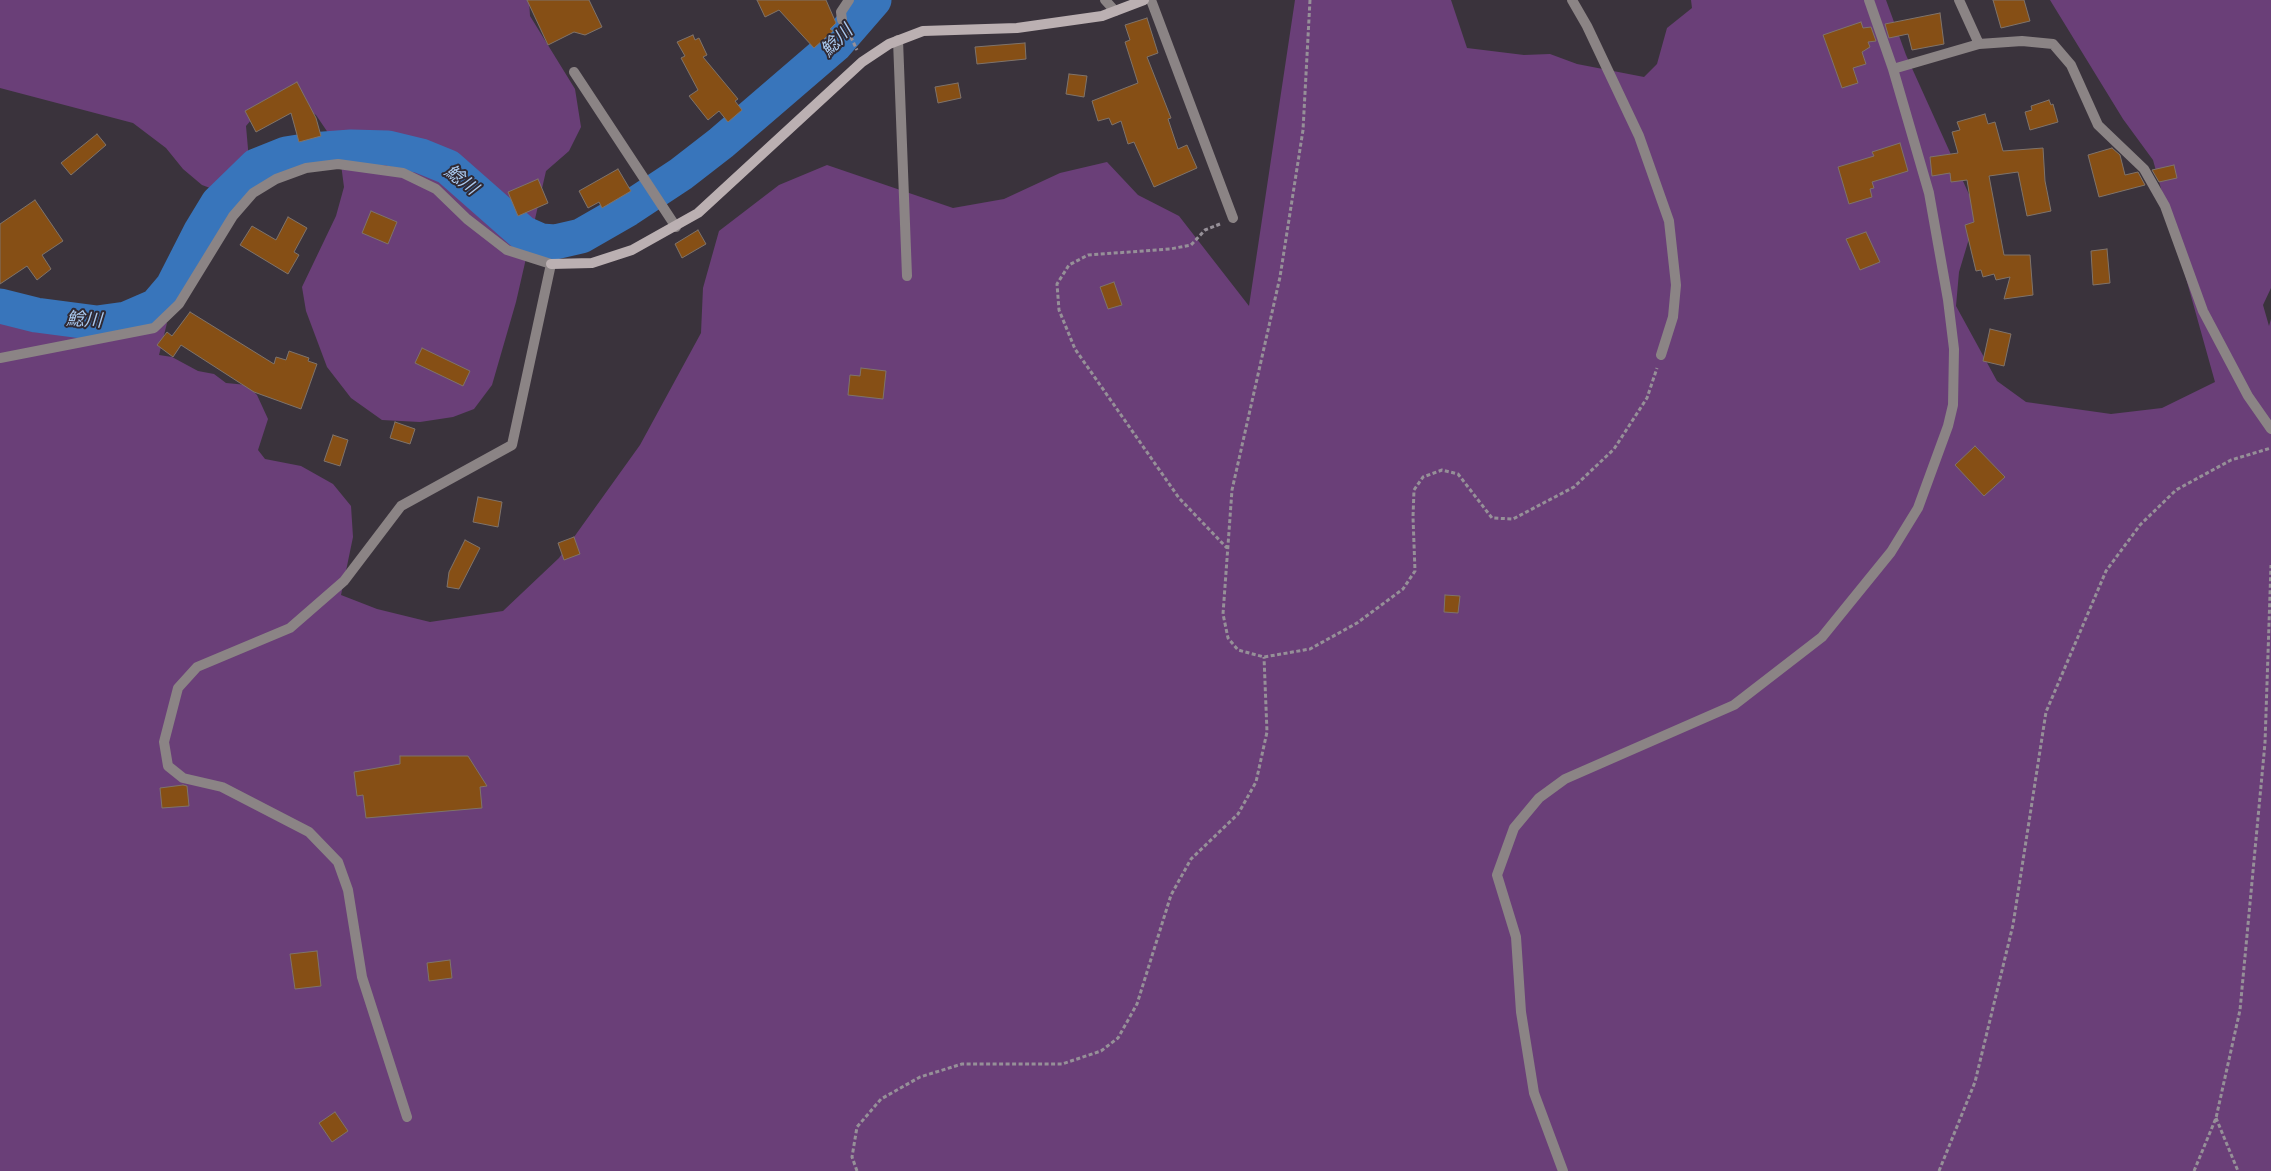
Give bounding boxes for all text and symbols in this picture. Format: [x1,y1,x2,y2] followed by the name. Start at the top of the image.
[817,21,857,61] water label: 鯰川
[440,160,482,200] water label: 鯰川
[65,308,103,332] water label: 鯰川

